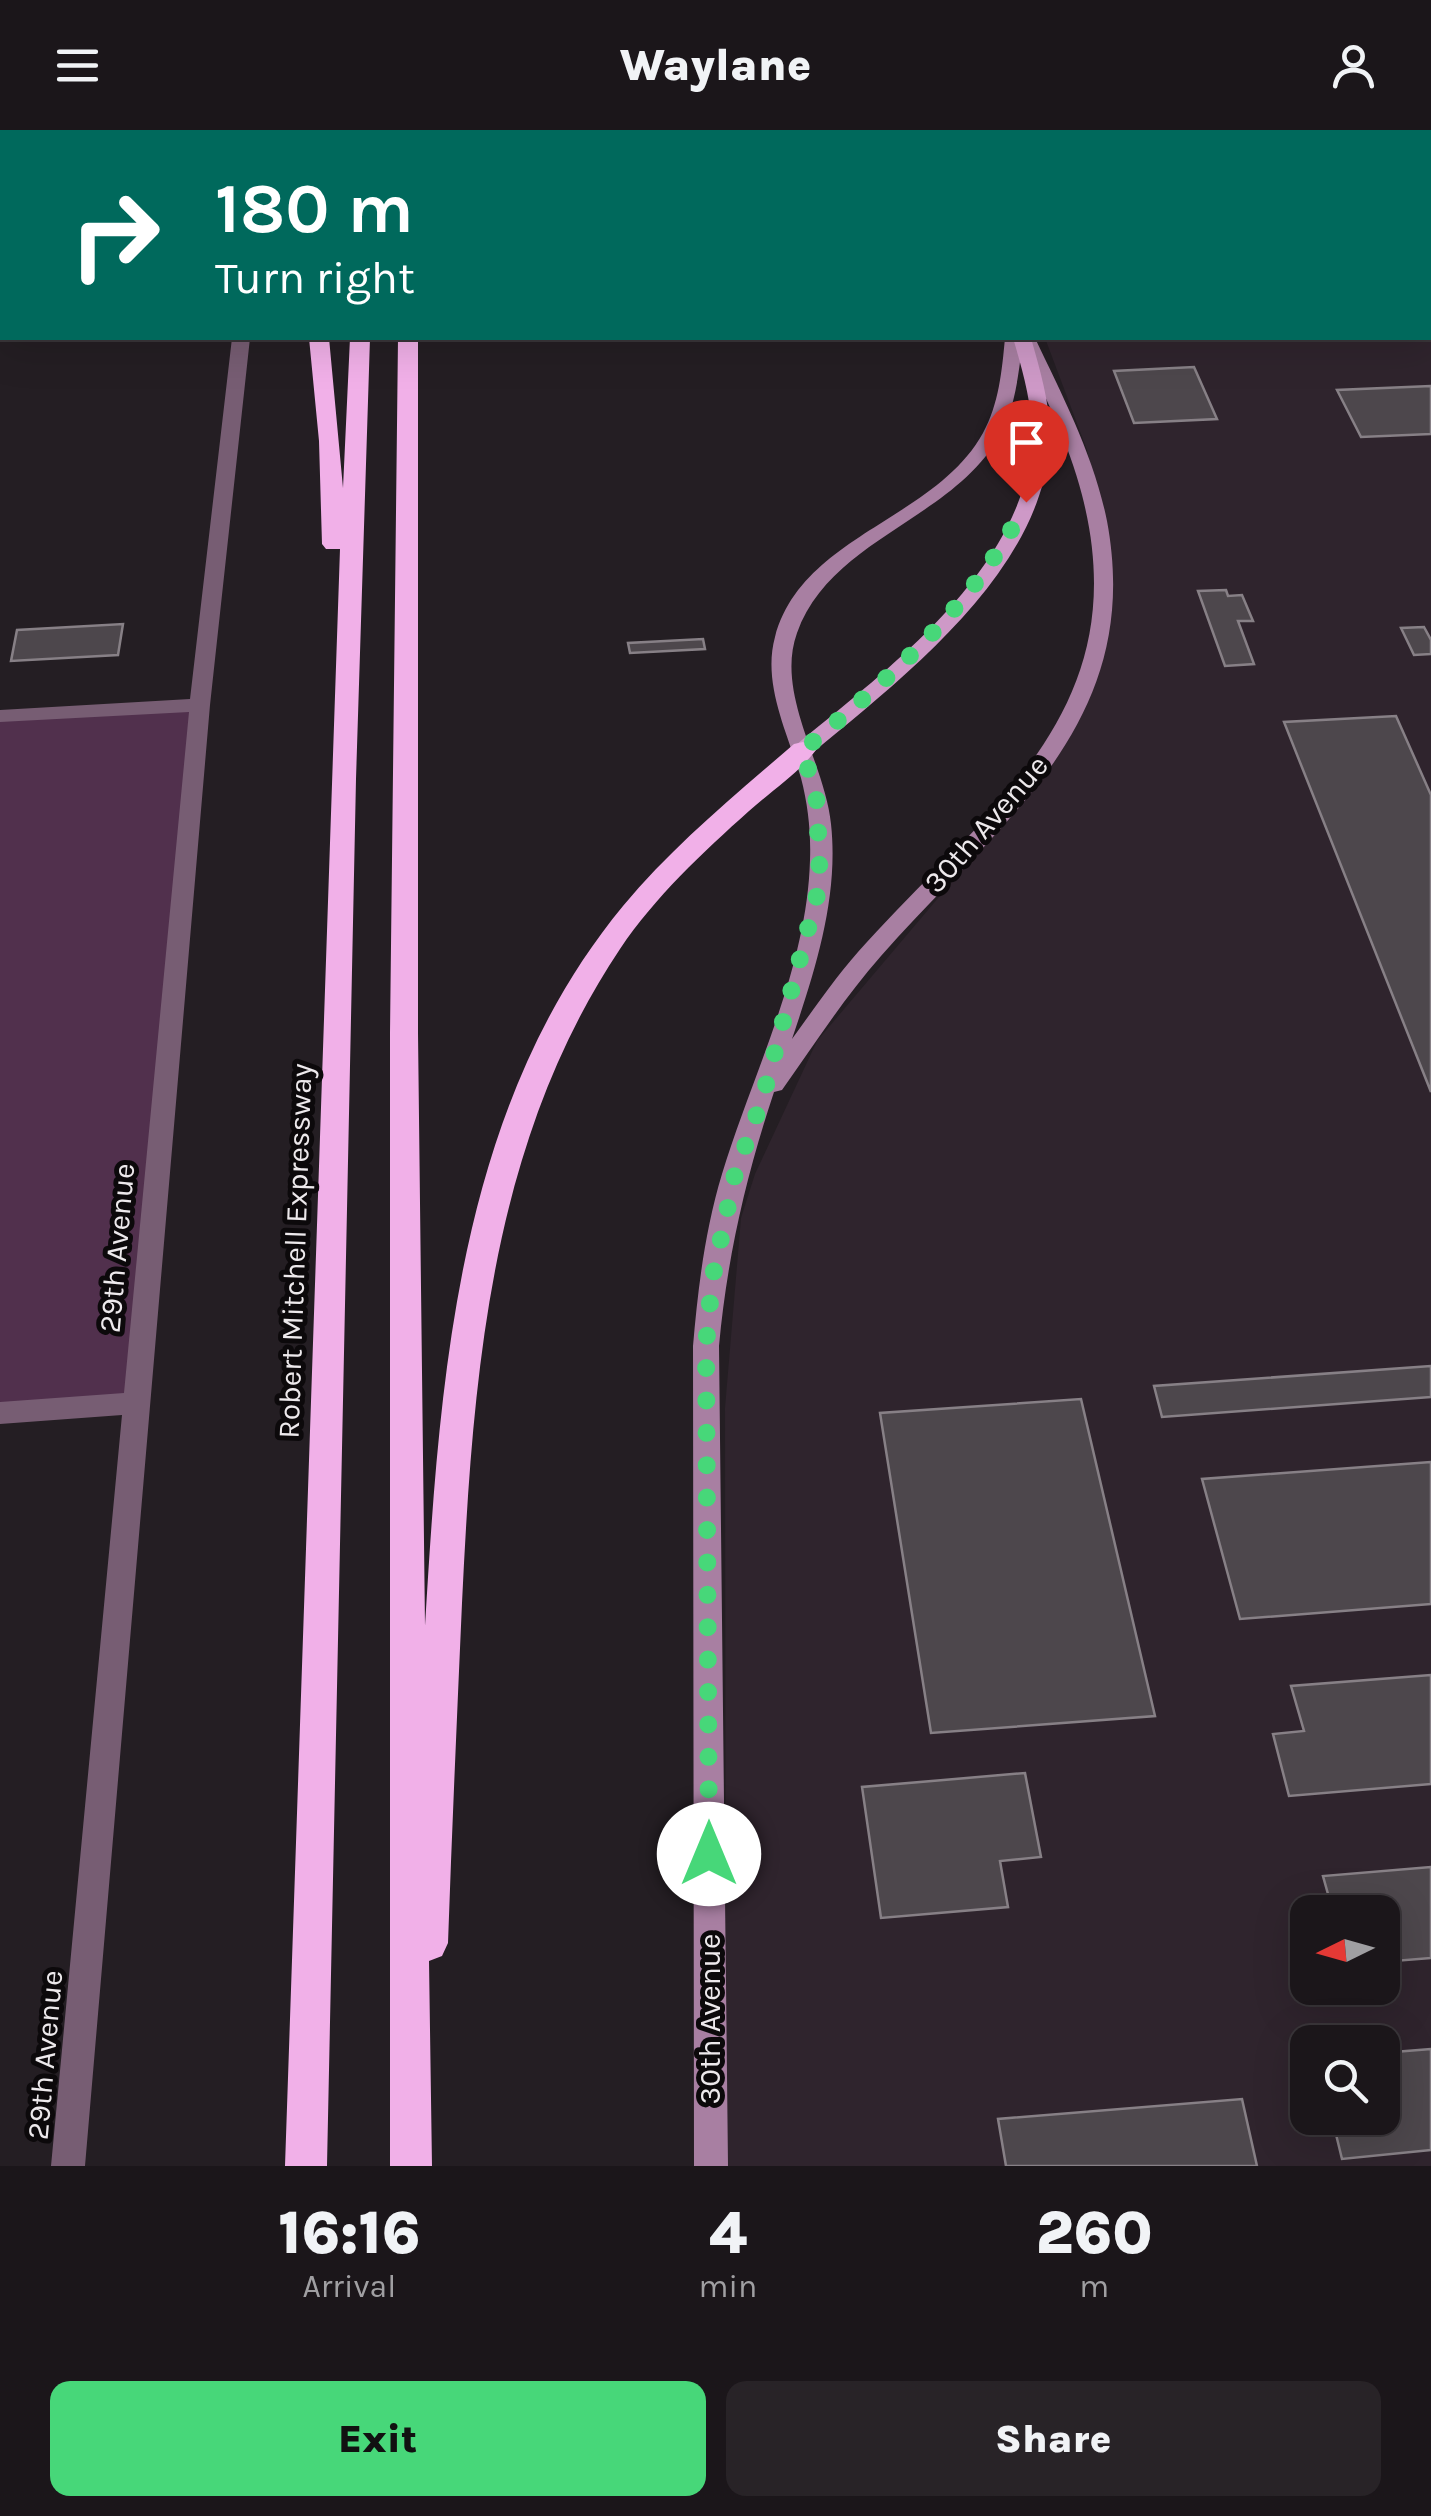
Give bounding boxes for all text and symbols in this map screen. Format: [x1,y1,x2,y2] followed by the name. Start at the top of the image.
[50,38,105,93] icon: menu
[1326,38,1381,93] icon: person
[620,39,811,91] text: Waylane
[215,168,414,250] text: 180 m
[50,170,180,300] icon: right
[215,252,415,304] text: Turn right
[984,400,1069,503] pin
[999,415,1054,470] icon: arrive
[916,748,1056,900] street label: 30th Avenue
[270,1063,320,1439] street label: Robert Mitchell Expressway
[92,1162,142,1334] street label: 29th Avenue
[657,1802,761,1906] position arrow
[1290,1895,1400,2005] north arrow
[1290,1895,1400,2135] map controls
[692,1934,728,2104] street label: 30th Avenue
[20,1969,70,2141] street label: 29th Avenue
[1290,2025,1400,2135] button: search
[278,2198,420,2268] text: 16:16
[709,2198,747,2268] text: 4
[1036,2198,1153,2268] text: 260
[302,2268,396,2305] text: Arrival
[699,2268,757,2305] text: min
[1079,2268,1109,2305] text: m
[50,2381,706,2496] button: Exit
[726,2381,1381,2496] button: Share

